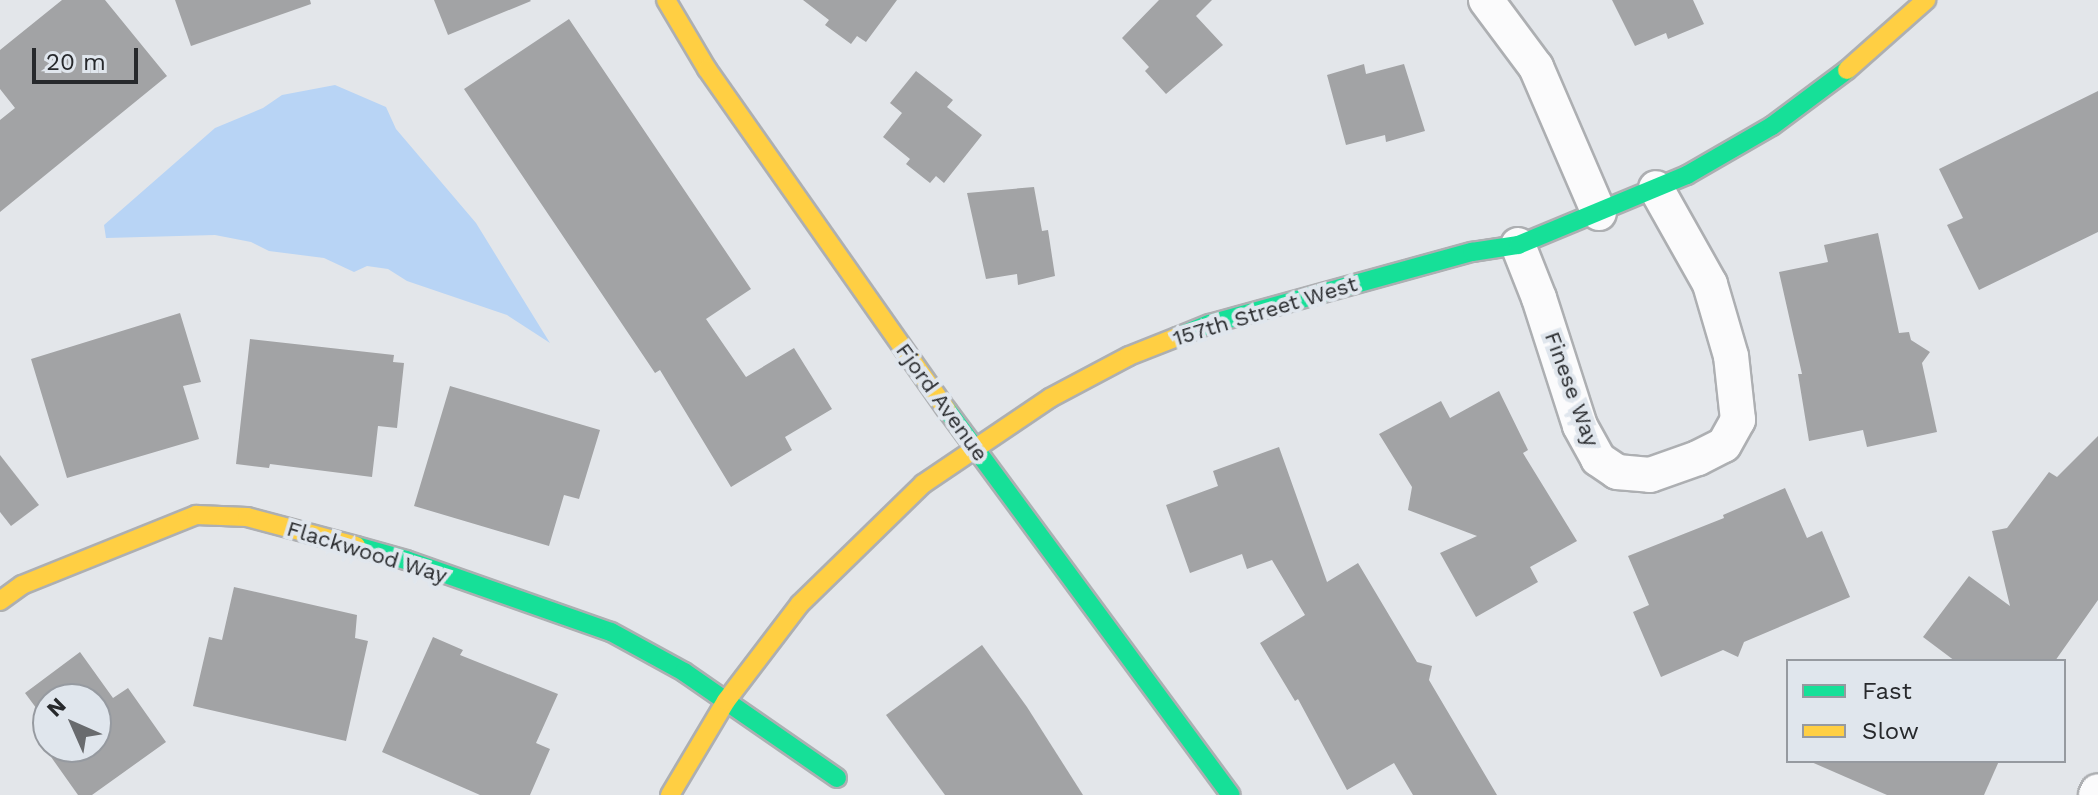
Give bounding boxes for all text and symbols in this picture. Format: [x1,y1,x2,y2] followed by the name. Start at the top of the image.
[36,32,142,82] scale bar
[46,48,106,76] text: 20 m
[1169,270,1361,352] street label: 157th Street West
[1539,328,1605,450] street label: Finese Way
[890,338,994,466] street label: Fjord Avenue
[283,515,451,589] street label: Flackwood Way
[1786,659,2066,763] legend
[1862,677,1912,705] text: Fast
[32,683,112,763] north arrow
[41,692,71,722] text: N
[1862,717,1919,745] text: Slow

